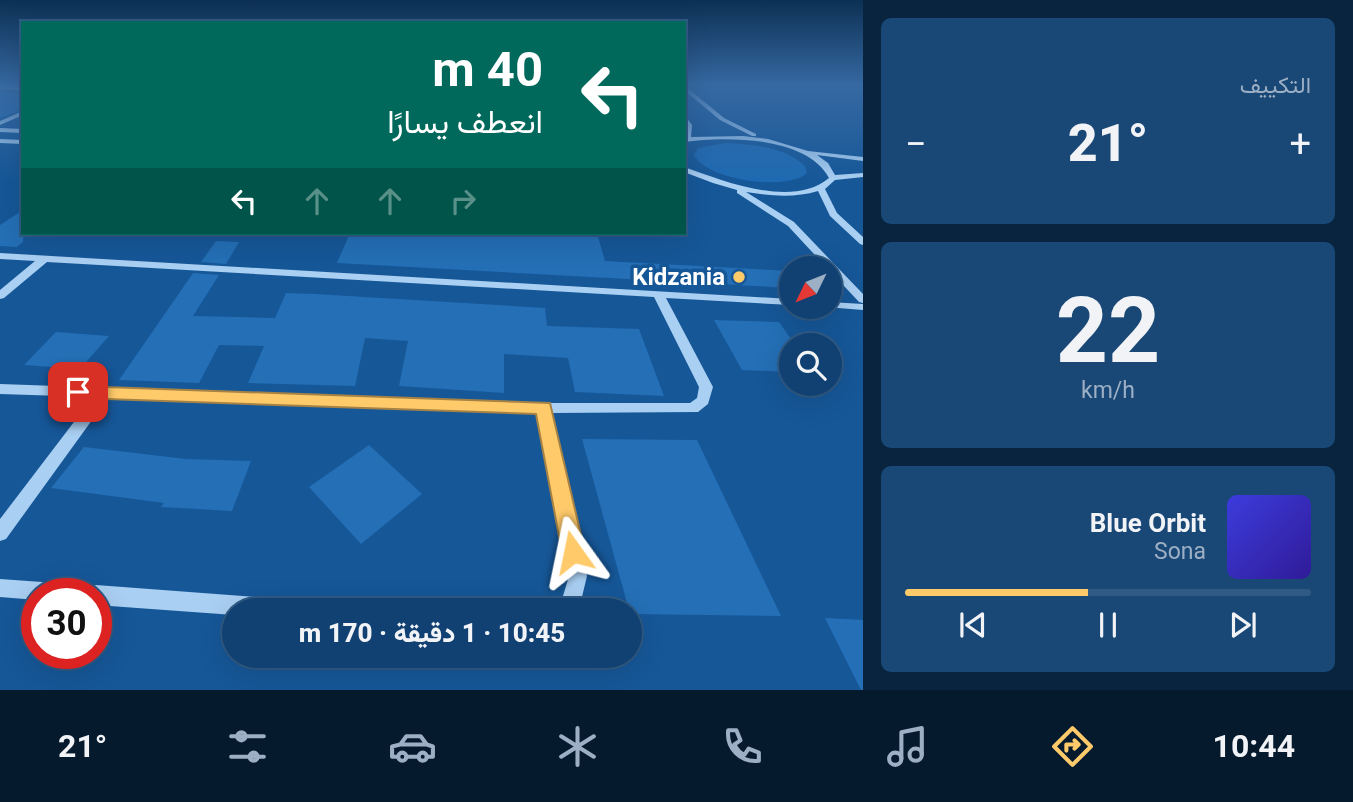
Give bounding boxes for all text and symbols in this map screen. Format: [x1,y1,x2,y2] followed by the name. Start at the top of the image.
[432,41,543,98] text: 40 m
[567,49,658,140] icon: left
[1240,72,1311,99] text: التكييف
[387,103,543,141] text: انعطف يسارًا
[1068,113,1148,174] text: 21°
[905,122,927,166] text: −
[1289,122,1311,166] text: +
[225,182,263,220] icon: left
[298,182,336,220] icon: ahead
[371,182,409,220] icon: ahead
[444,182,482,220] icon: right
[779,256,842,318] north arrow
[779,256,842,396] map controls
[632,263,725,291] place label: Kidzania
[731,269,747,285] marker: Kidzania
[1056,278,1160,384] text: 22
[779,333,842,396] button: search
[48,362,108,422] pin
[59,373,97,411] icon: arrive
[1081,377,1135,404] text: km/h
[1090,508,1206,538] text: Blue Orbit
[536,515,610,589] position arrow
[1154,538,1206,565] text: Sona
[21,578,112,669] speed limit sign: 30
[954,606,992,644] icon: previous
[1089,606,1127,644] icon: pause
[1224,606,1262,644] icon: next
[299,618,565,648] text: 10:45 · 1 دقيقة · 170 m
[223,722,272,771] icon: filters
[388,722,437,771] icon: car
[553,722,602,771] icon: climate
[718,722,767,771] icon: phone
[883,722,932,771] icon: music
[1048,722,1097,771] icon: directions
[58,727,107,765] text: 21°
[1213,727,1295,765] text: 10:44

